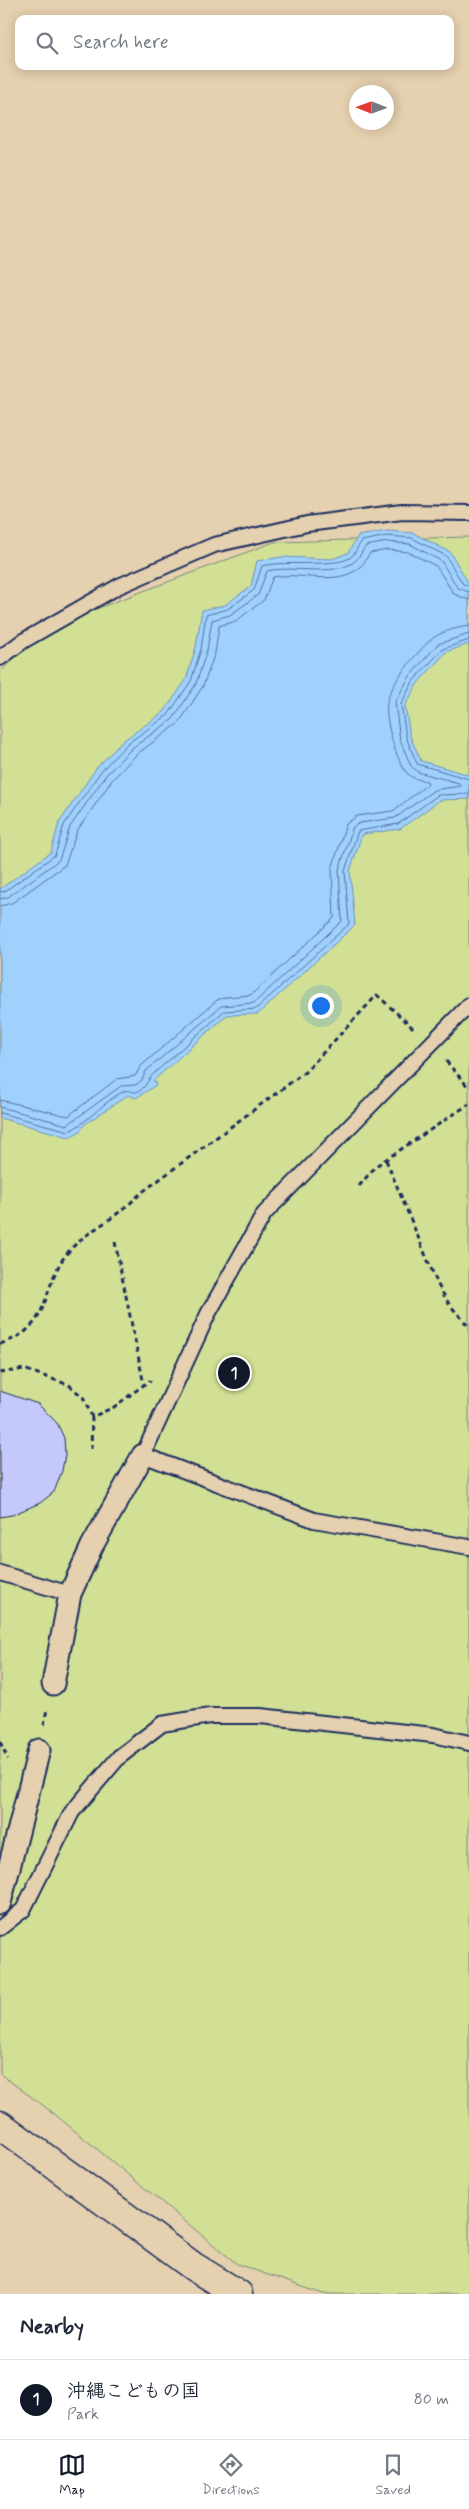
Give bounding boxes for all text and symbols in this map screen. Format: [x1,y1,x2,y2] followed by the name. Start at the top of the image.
[15,15,454,70] search box
[33,29,61,57] icon: search
[73,30,169,55] text: Search here
[349,85,394,130] north arrow
[308,993,334,1019] your location
[218,1354,250,1392] pin: 1
[20,2313,84,2341] text: Nearby
[67,2379,200,2404] text: 沖縄こどもの国
[32,2389,40,2410] text: 1
[414,2389,449,2410] text: 80 m
[67,2404,99,2425] text: Park
[58,2451,86,2499] tab: Map
[202,2451,260,2499] tab: Directions
[376,2451,411,2499] tab: Saved

